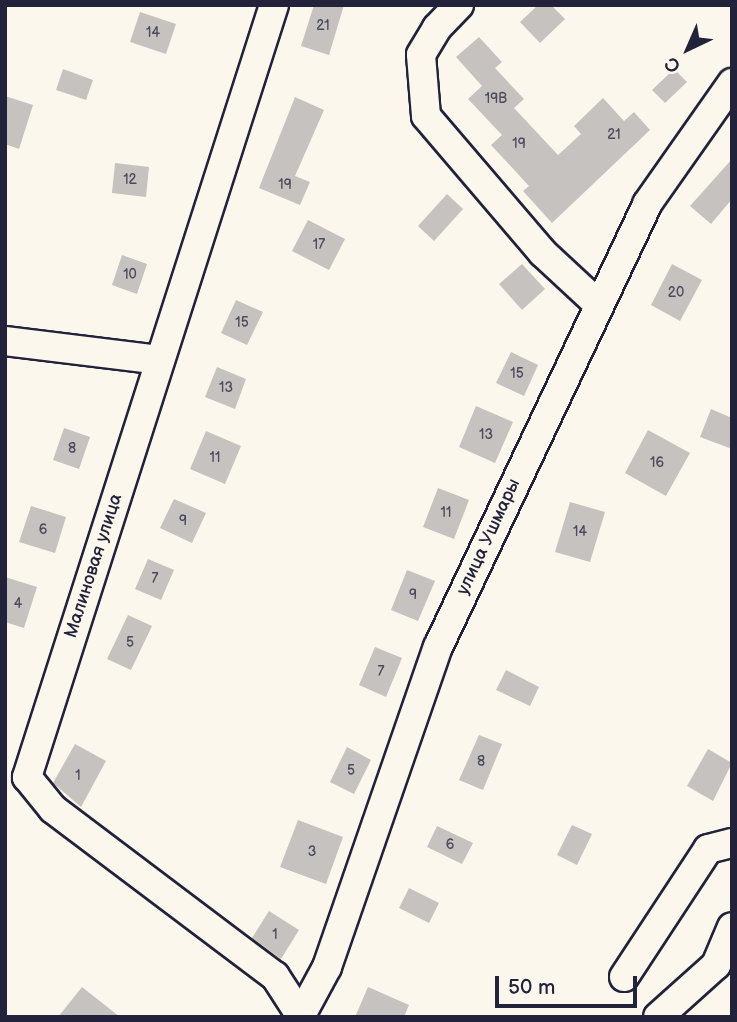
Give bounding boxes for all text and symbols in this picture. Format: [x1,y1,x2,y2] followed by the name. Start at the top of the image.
[653,14,723,84] north arrow
[316,18,330,34] house number: 21
[146,25,160,41] house number: 14
[660,52,686,77] text: С
[485,91,507,107] house number: 19В
[607,127,621,143] house number: 21
[512,136,526,152] house number: 19
[123,172,137,188] house number: 12
[278,177,292,193] house number: 19
[313,237,325,253] house number: 17
[123,267,137,283] house number: 10
[668,285,684,301] house number: 20
[235,315,249,331] house number: 15
[510,366,524,382] house number: 15
[219,380,233,396] house number: 13
[479,427,493,443] house number: 13
[68,441,76,457] house number: 8
[210,450,220,466] house number: 11
[650,455,664,471] house number: 16
[453,475,525,599] street label: улица Ушмары
[61,491,127,641] street label: Малиновая улица
[441,505,451,521] house number: 11
[179,513,187,529] house number: 9
[39,522,47,538] house number: 6
[573,524,587,540] house number: 14
[152,571,158,587] house number: 7
[409,587,417,603] house number: 9
[14,596,22,612] house number: 4
[126,635,134,651] house number: 5
[378,664,384,680] house number: 7
[477,754,485,770] house number: 8
[347,763,355,779] house number: 5
[75,768,81,784] house number: 1
[446,837,454,853] house number: 6
[308,844,316,860] house number: 3
[272,927,278,943] house number: 1
[499,962,641,1006] scale bar
[508,975,555,1000] text: 50 m

